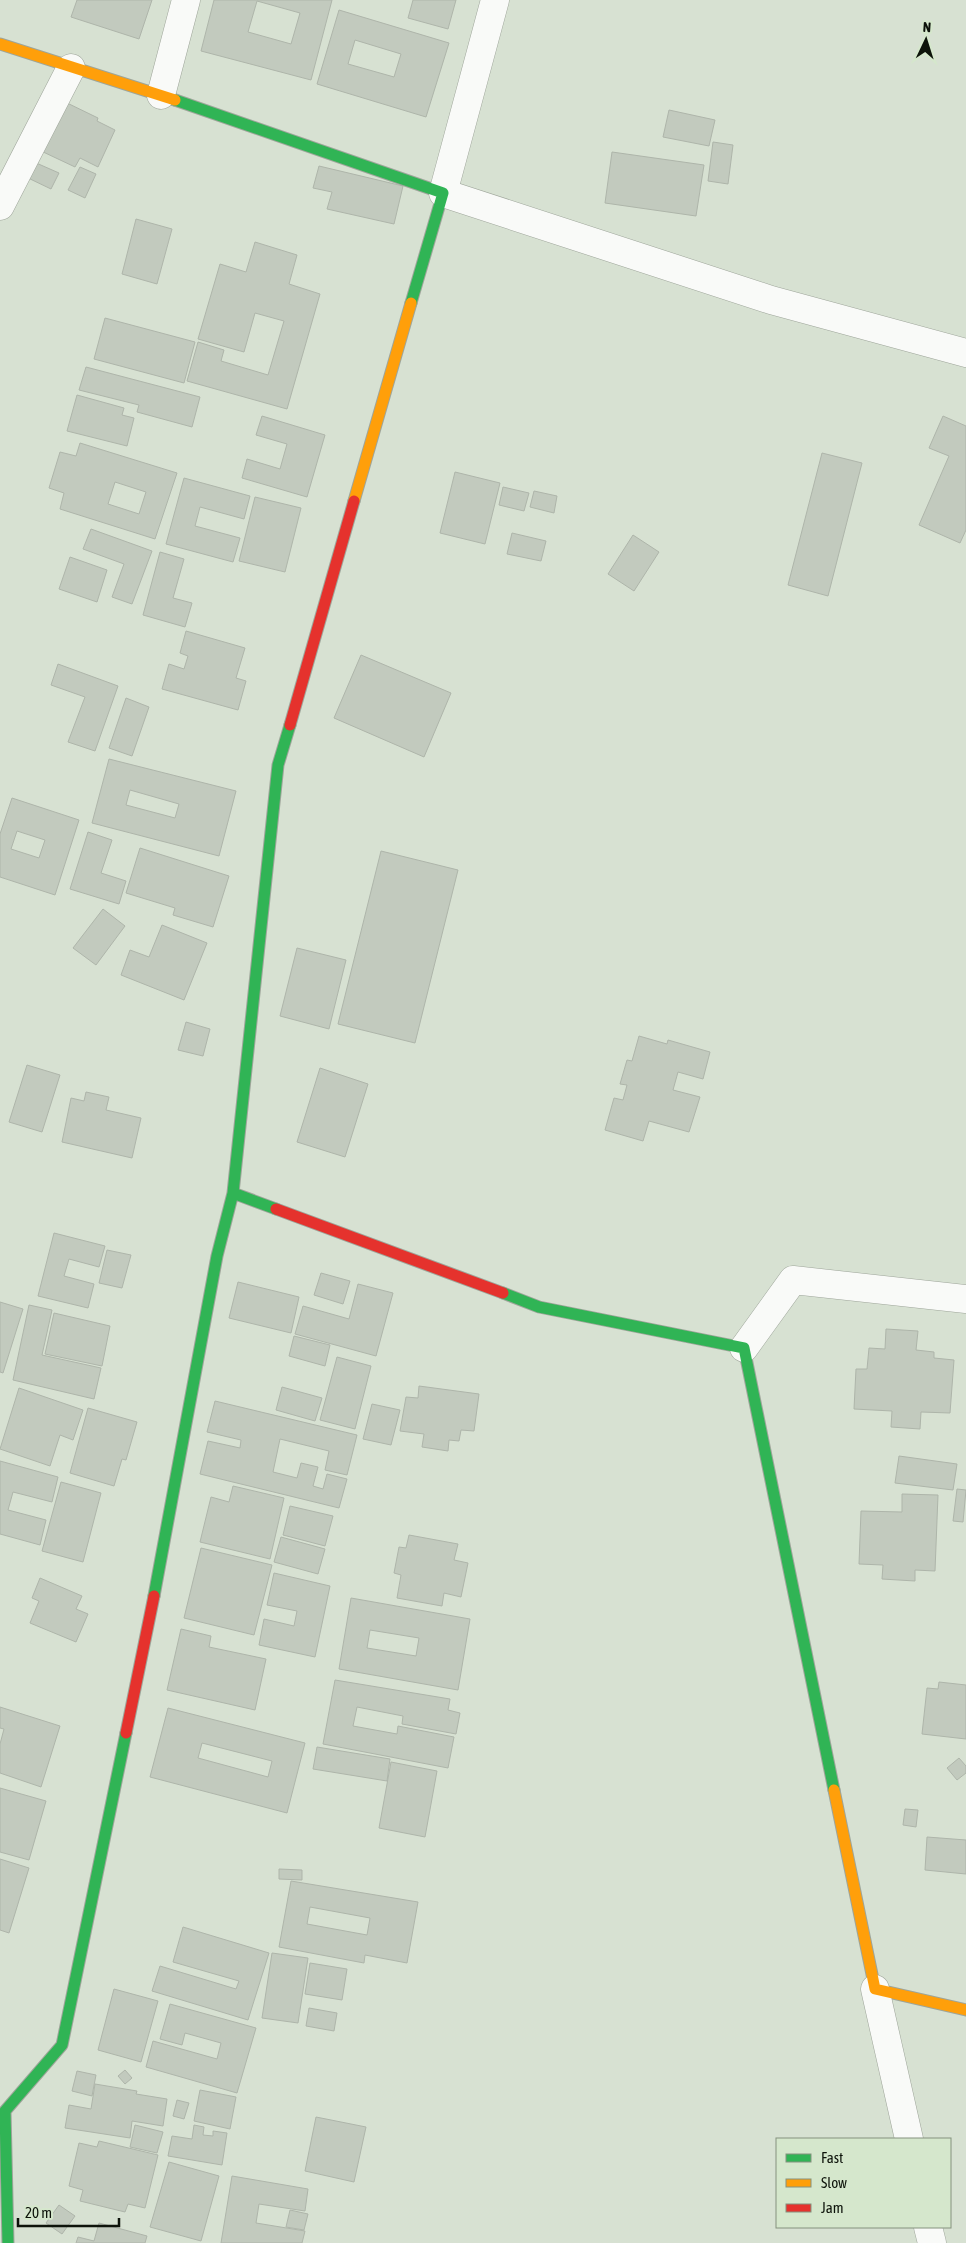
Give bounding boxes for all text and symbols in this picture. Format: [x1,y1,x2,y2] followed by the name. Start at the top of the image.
[901,15,951,65] north arrow
[922,19,932,35] text: N
[776,2138,951,2228] legend
[821,2149,843,2166] text: Fast
[821,2174,847,2191] text: Slow
[18,2196,119,2228] scale bar
[821,2199,844,2216] text: Jam
[25,2204,52,2221] text: 20 m

